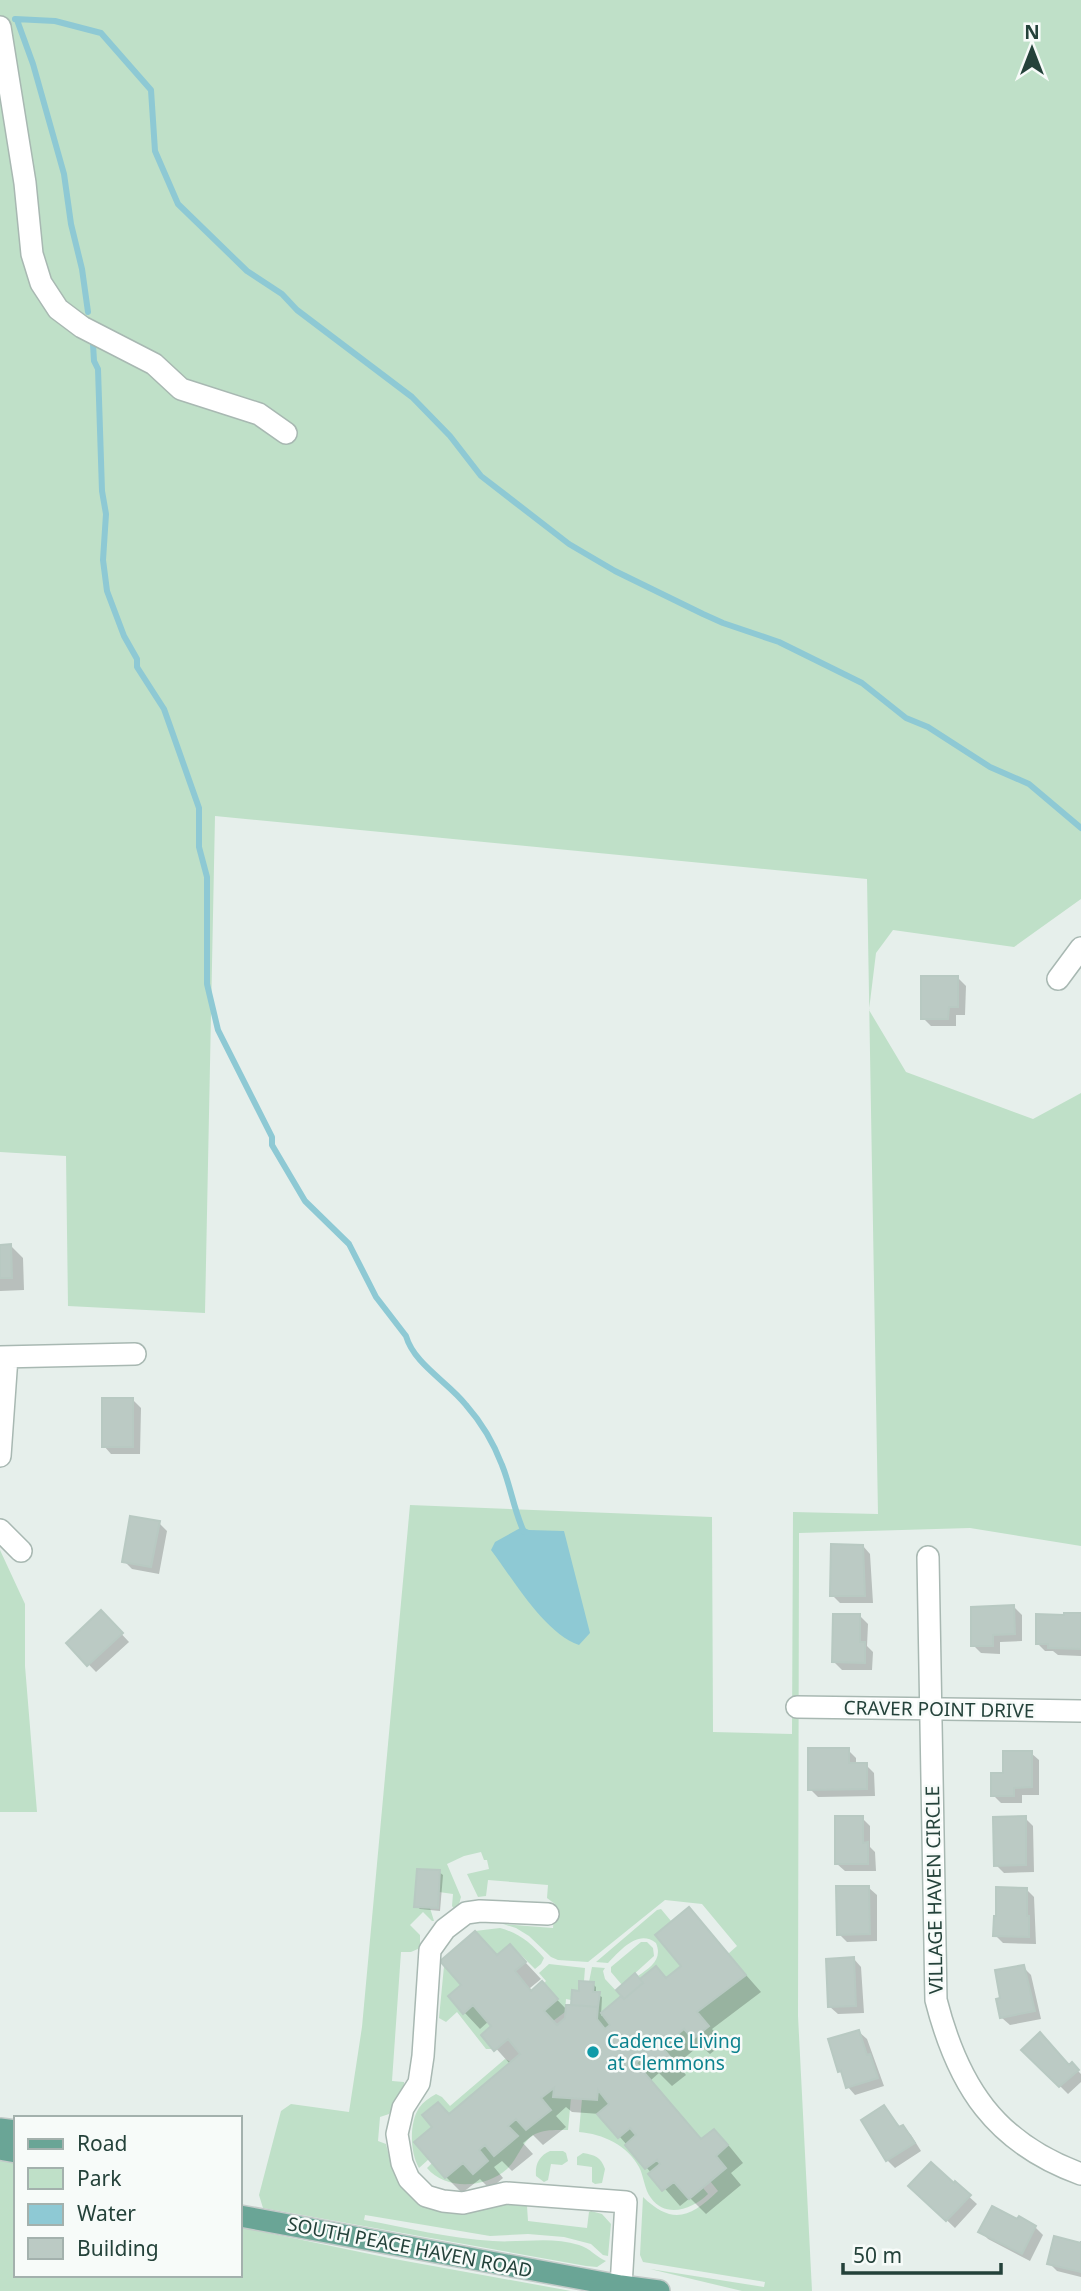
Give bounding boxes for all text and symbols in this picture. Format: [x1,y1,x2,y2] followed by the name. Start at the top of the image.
[997,14,1067,84] north arrow
[1024,19,1040,45] text: N
[843,1694,1035,1724] street label: CRAVER POINT DRIVE
[919,1786,949,1994] street label: VILLAGE HAVEN CIRCLE
[607,2028,741,2076] place label: Cadence Living at Clemmons
[585,2044,601,2060] marker: Cadence Living at Clemmons
[14,2116,242,2277] legend
[77,2129,127,2157] text: Road
[77,2164,122,2192] text: Park
[77,2199,136,2227] text: Water
[285,2210,535,2284] street label: SOUTH PEACE HAVEN ROAD
[843,2232,1000,2276] scale bar
[77,2234,159,2262] text: Building
[853,2241,902,2269] text: 50 m

